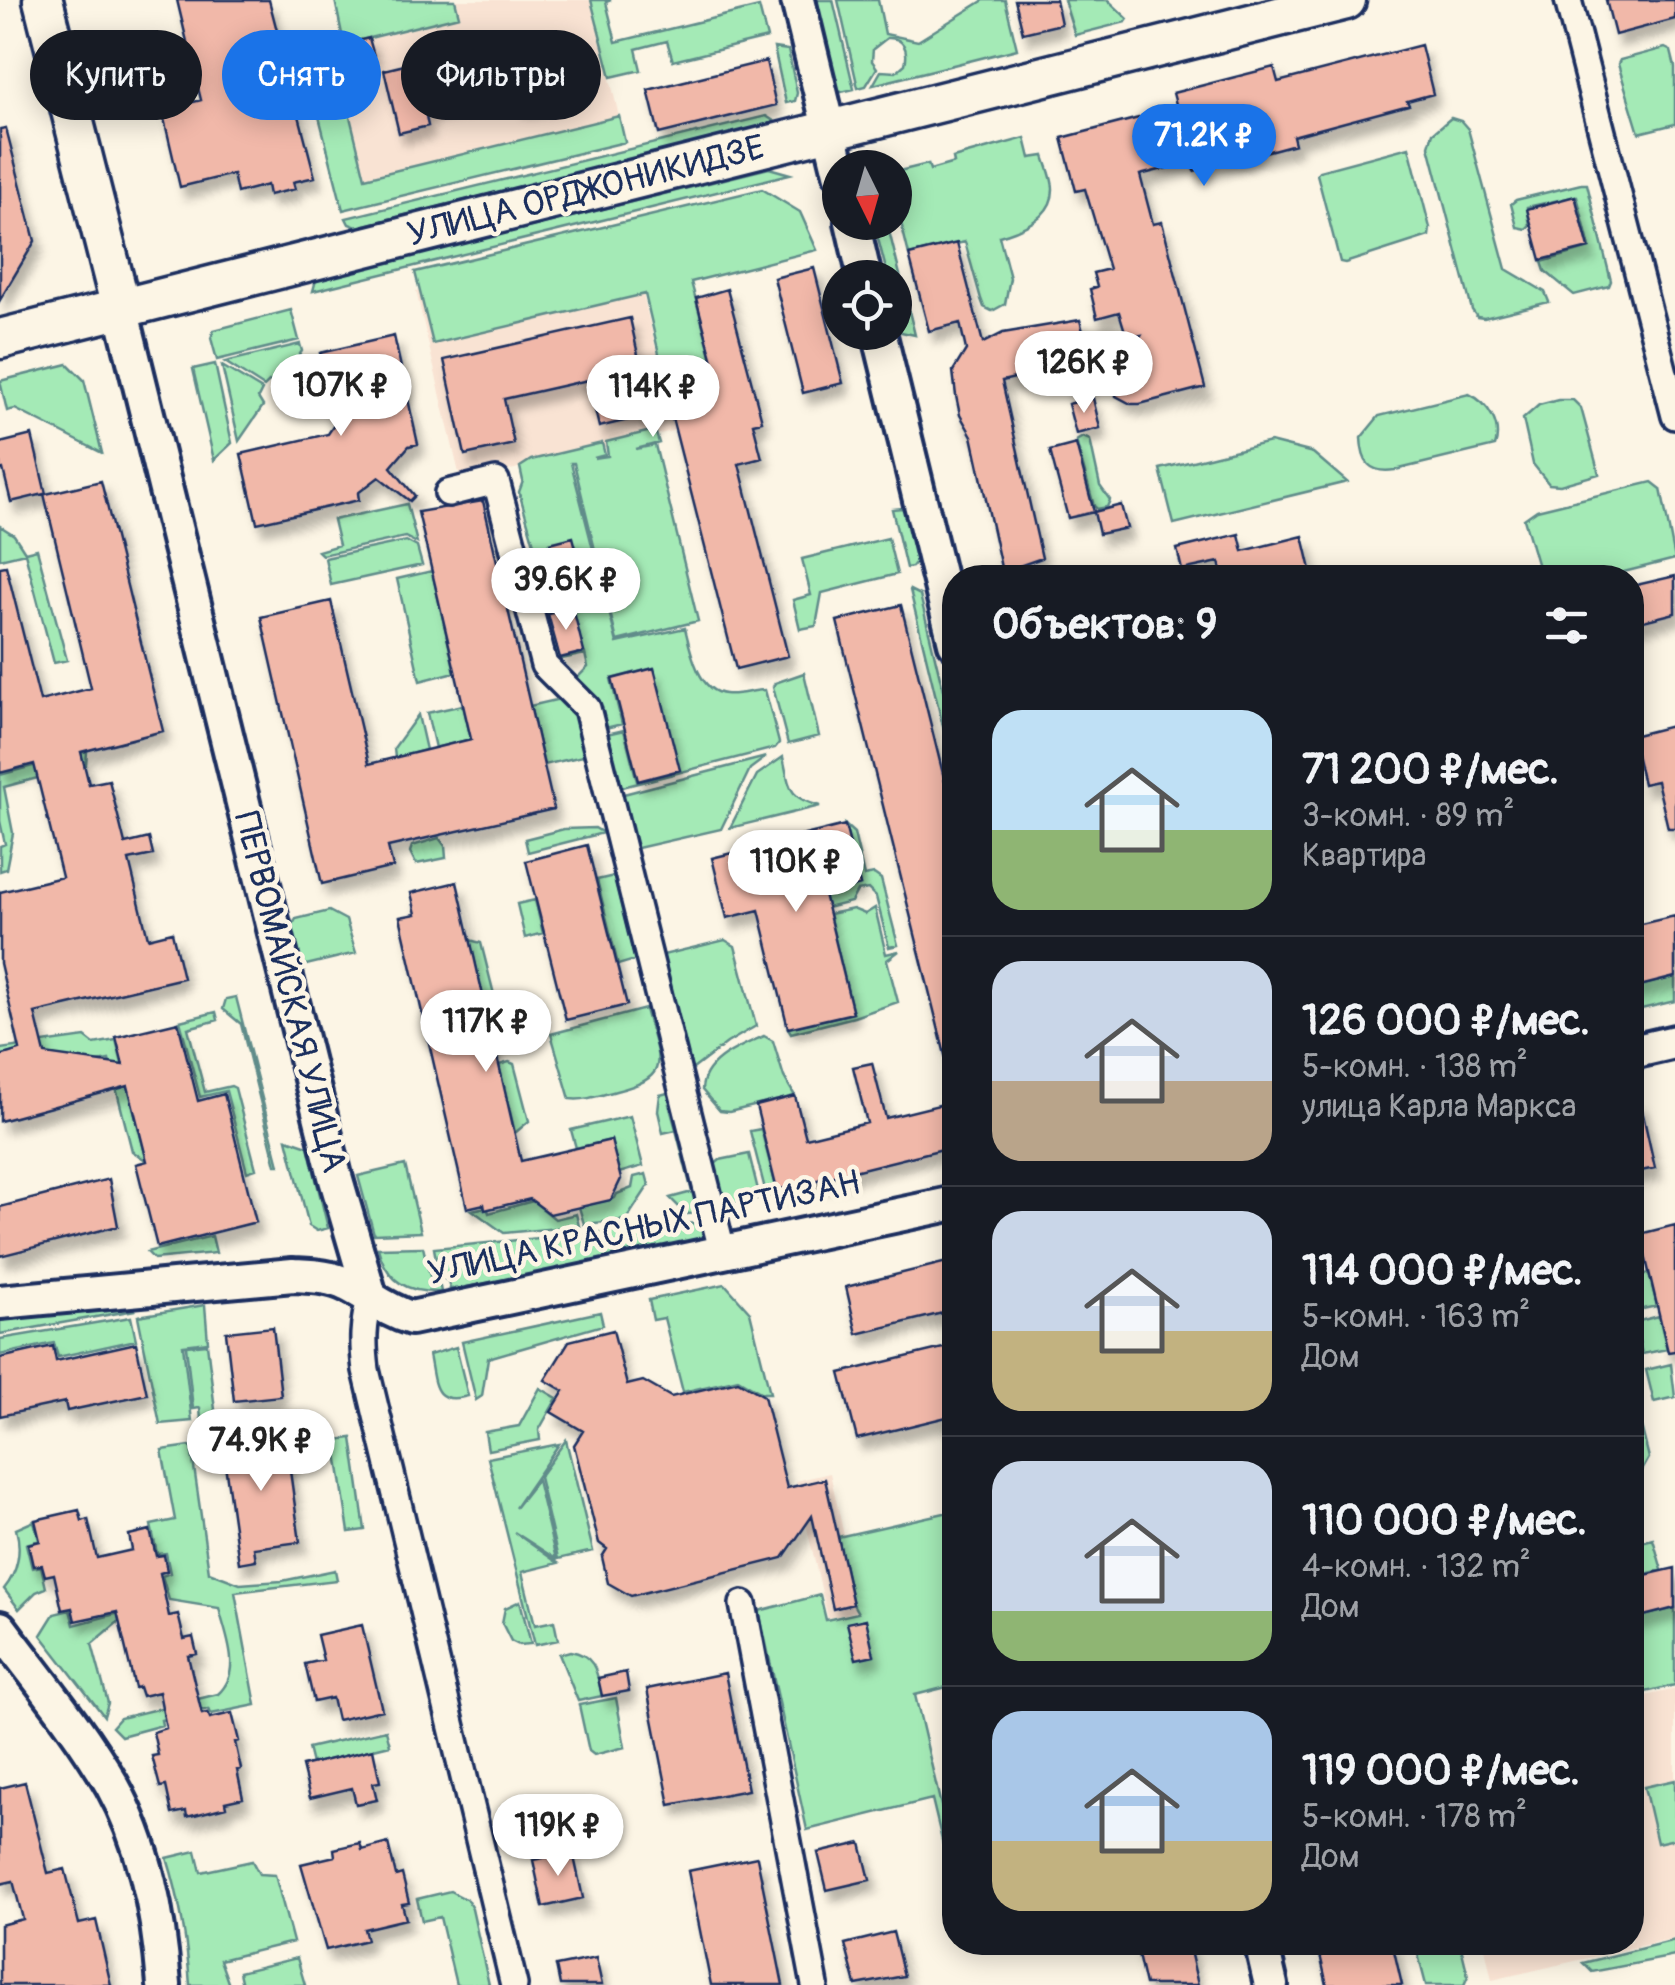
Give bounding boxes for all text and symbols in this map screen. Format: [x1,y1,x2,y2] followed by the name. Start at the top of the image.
[30,30,202,120] chip: Купить
[222,30,381,120] chip: Снять
[401,30,601,120] chip: Фильтры
[1112,104,1296,189] pin: 71.2K ₽
[1154,116,1254,156] text: 71.2K ₽
[403,125,769,257] street label: УЛИЦА ОРДЖОНИКИДЗЕ
[822,150,912,240] north arrow
[822,150,912,350] map controls
[822,260,912,350] button: locate
[1003,331,1165,416] pin: 126K ₽
[1037,343,1131,383] text: 126K ₽
[260,354,422,439] pin: 107K ₽
[572,355,734,440] pin: 114K ₽
[293,366,389,406] text: 107K ₽
[608,367,698,407] text: 114K ₽
[474,548,658,633] pin: 39.6K ₽
[513,560,619,600] text: 39.6K ₽
[1539,598,1594,653] icon: filters
[992,599,1217,651] text: Объектов: 9
[1302,744,1559,796] text: 71 200 ₽/мес.
[1072,750,1192,870] icon: home
[1302,796,1514,836] text: 3-комн. · 89 m²
[224,807,356,1177] street label: ПЕРВОМАЙСКАЯ УЛИЦА
[715,830,877,915] pin: 110K ₽
[1302,836,1426,876] text: Квартира
[750,842,842,882] text: 110K ₽
[405,990,567,1075] pin: 117K ₽
[1302,995,1590,1047] text: 126 000 ₽/мес.
[1072,1001,1192,1121] icon: home
[442,1002,530,1042] text: 117K ₽
[1302,1047,1528,1087] text: 5-комн. · 138 m²
[1302,1087,1576,1127] text: улица Карла Маркса
[424,1161,864,1295] street label: УЛИЦА КРАСНЫХ ПАРТИЗАН
[1302,1245,1583,1297] text: 114 000 ₽/мес.
[1072,1251,1192,1371] icon: home
[1302,1297,1530,1337] text: 5-комн. · 163 m²
[1302,1337,1359,1377] text: Дом
[169,1409,353,1494] pin: 74.9K ₽
[209,1421,313,1461] text: 74.9K ₽
[1302,1495,1587,1547] text: 110 000 ₽/мес.
[1072,1501,1192,1621] icon: home
[1302,1547,1531,1587] text: 4-комн. · 132 m²
[1302,1587,1359,1627] text: Дом
[1302,1745,1580,1797] text: 119 000 ₽/мес.
[1072,1751,1192,1871] icon: home
[477,1794,639,1879] pin: 119K ₽
[1302,1797,1527,1837] text: 5-комн. · 178 m²
[515,1806,601,1846] text: 119K ₽
[1302,1837,1359,1877] text: Дом

